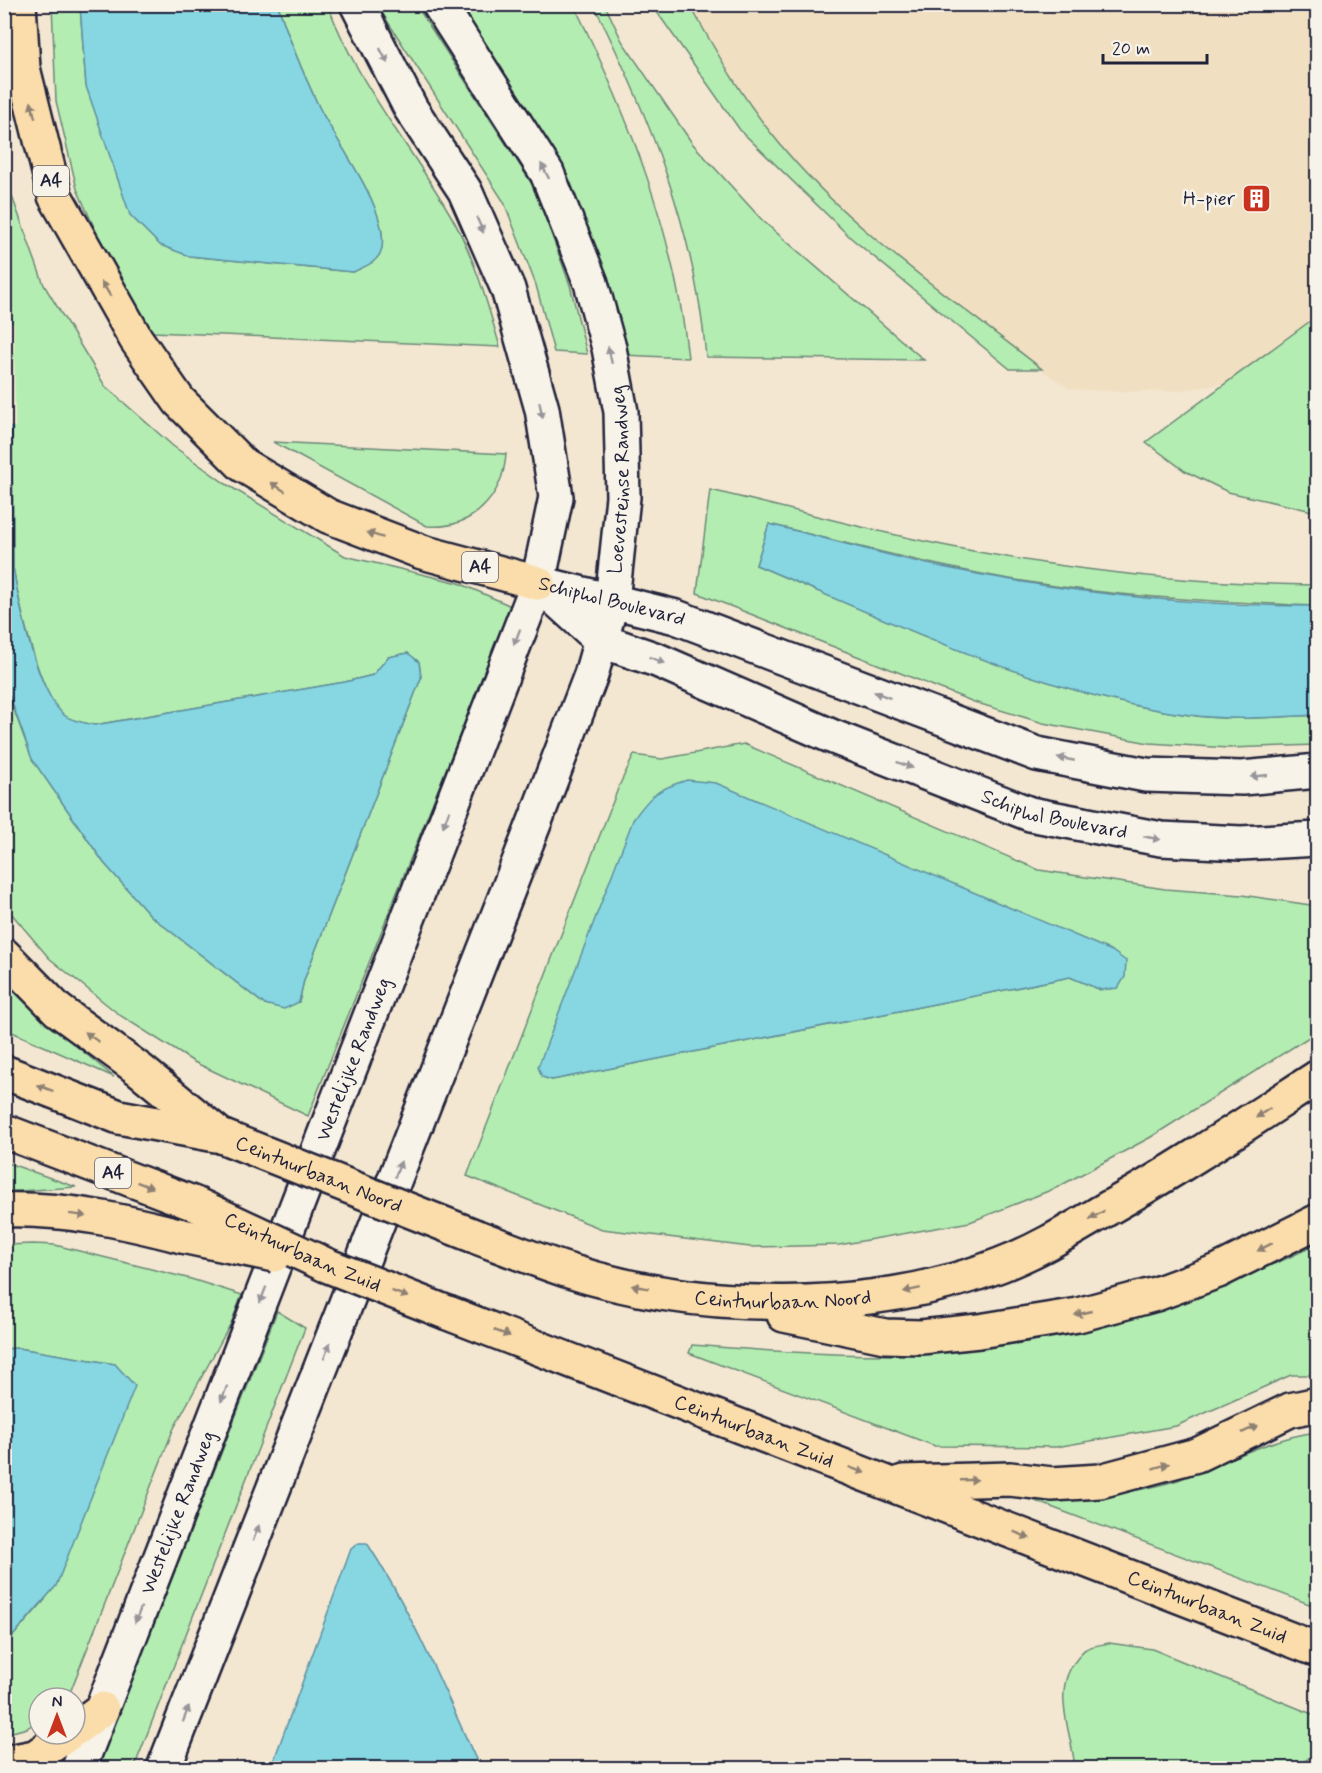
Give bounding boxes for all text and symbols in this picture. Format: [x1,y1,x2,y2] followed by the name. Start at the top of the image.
[1103,27,1206,65] scale bar
[1112,37,1150,61] text: 20 m
[379,48,389,65] one-way arrow
[28,100,38,119] one-way arrow
[540,163,550,180] one-way arrow
[33,166,69,196] road number: A4
[1240,183,1272,215] building icon: H-pier
[1183,186,1236,213] place label: H-pier
[475,217,485,235] one-way arrow
[100,281,111,297] one-way arrow
[605,345,614,364] one-way arrow
[601,384,637,575] street label: Loevesteinse Randweg
[537,401,546,420] one-way arrow
[270,482,286,493] one-way arrow
[366,530,384,540] one-way arrow
[462,552,498,582] road number: A4
[536,570,689,633] street label: Schiphol Boulevard
[511,628,521,646] one-way arrow
[648,656,666,665] one-way arrow
[873,690,891,700] one-way arrow
[1056,754,1075,763] one-way arrow
[896,761,914,770] one-way arrow
[1250,771,1269,781] one-way arrow
[977,783,1130,846] street label: Schiphol Boulevard
[441,810,451,828] one-way arrow
[1142,833,1161,842] one-way arrow
[310,974,397,1145] street label: Westelijke Randweg
[84,1031,100,1043] one-way arrow
[36,1083,54,1092] one-way arrow
[1256,1107,1272,1119] one-way arrow
[231,1129,406,1220] street label: Ceintuurbaan Noord
[95,1158,131,1188] road number: A4
[394,1160,404,1178] one-way arrow
[136,1181,154,1190] one-way arrow
[220,1206,385,1299] street label: Ceintuurbaan Zuid
[68,1210,87,1219] one-way arrow
[1088,1210,1105,1220] one-way arrow
[1257,1242,1274,1252] one-way arrow
[630,1283,649,1292] one-way arrow
[693,1283,873,1316] street label: Ceintuurbaan Noord
[258,1286,267,1304] one-way arrow
[902,1286,921,1295] one-way arrow
[391,1290,409,1299] one-way arrow
[1073,1309,1092,1319] one-way arrow
[494,1329,512,1339] one-way arrow
[323,1342,333,1360] one-way arrow
[219,1386,229,1404] one-way arrow
[670,1388,838,1475] street label: Ceintuurbaan Zuid
[1241,1424,1258,1433] one-way arrow
[134,1427,222,1598] street label: Westelijke Randweg
[1152,1461,1170,1470] one-way arrow
[848,1466,866,1475] one-way arrow
[959,1476,978,1485] one-way arrow
[251,1523,261,1541] one-way arrow
[1013,1530,1031,1540] one-way arrow
[1123,1564,1291,1650] street label: Ceintuurbaan Zuid
[133,1607,143,1625] one-way arrow
[27,1686,87,1746] north arrow
[52,1692,62,1713] text: N
[181,1705,191,1723] one-way arrow

